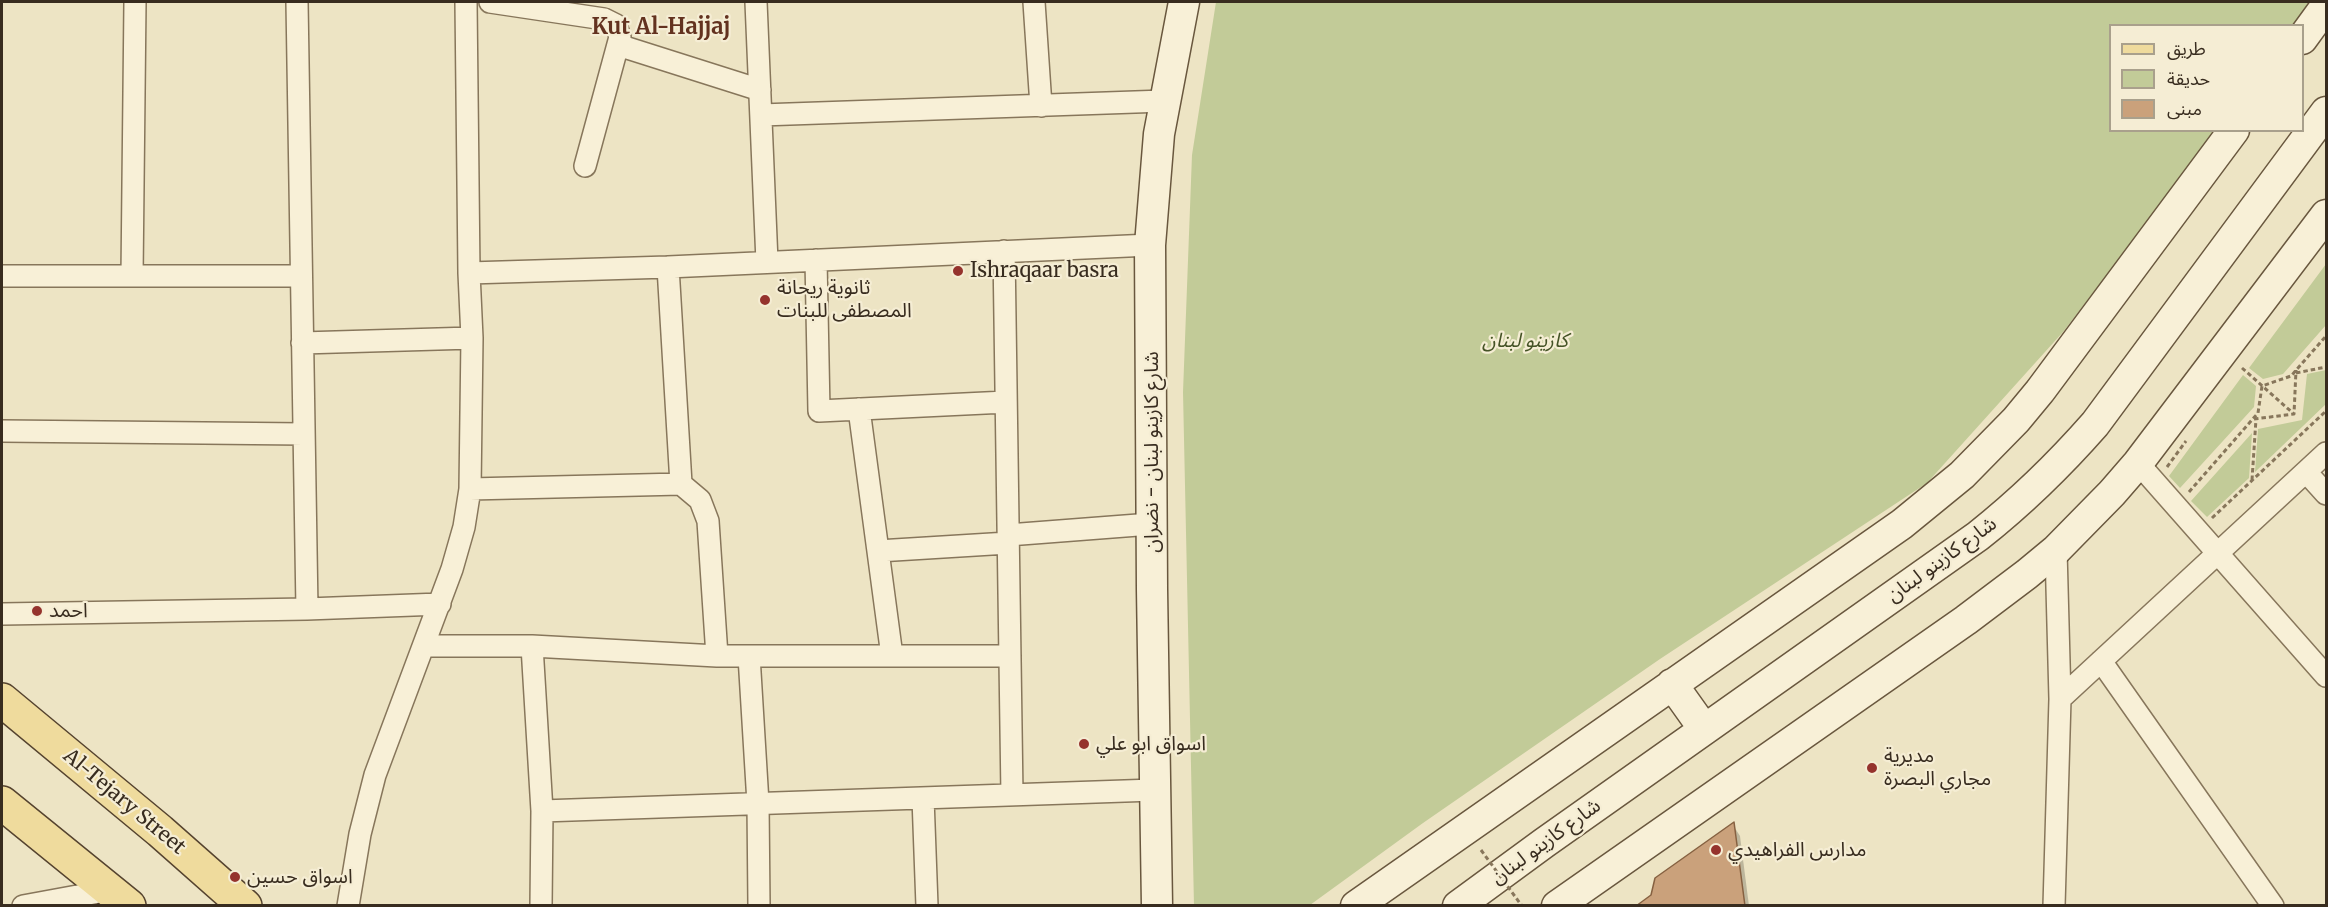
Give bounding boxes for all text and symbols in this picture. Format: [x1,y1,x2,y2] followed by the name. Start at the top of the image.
[591,15,731,41] district label: Kut Al-Hajjaj
[2109,24,2304,132] legend
[2167,37,2206,60] text: طريق
[2167,67,2210,90] text: حديقة
[2167,97,2202,120] text: مبنى
[970,259,1119,283] place label: Ishraqaar basra
[951,264,965,278] marker: Ishraqaar basra
[777,276,912,323] place label: ثانوية ريحانة المصطفى للبنات
[758,293,772,307] marker: ثانوية ريحانة المصطفى للبنات
[1482,329,1568,353] park label: كازينو لبنان
[1140,351,1164,553] street label: شارع كازينو لبنان - نضران
[1882,512,2002,608] street label: شارع كازينو لبنان
[49,599,88,623] place label: احمد
[30,604,44,618] marker: احمد
[1096,732,1206,756] place label: اسواق ابو علي
[1077,737,1091,751] marker: اسواق ابو علي
[58,744,190,860] street label: Al-Tejary Street
[1884,744,1991,791] place label: مديرية مجاري البصرة
[1865,761,1879,775] marker: مديرية مجاري البصرة
[1486,794,1606,890] street label: شارع كازينو لبنان
[1728,838,1866,862] place label: مدارس الفراهيدي
[1709,843,1723,857] marker: مدارس الفراهيدي
[247,865,353,889] place label: اسواق حسين
[228,870,242,884] marker: اسواق حسين

